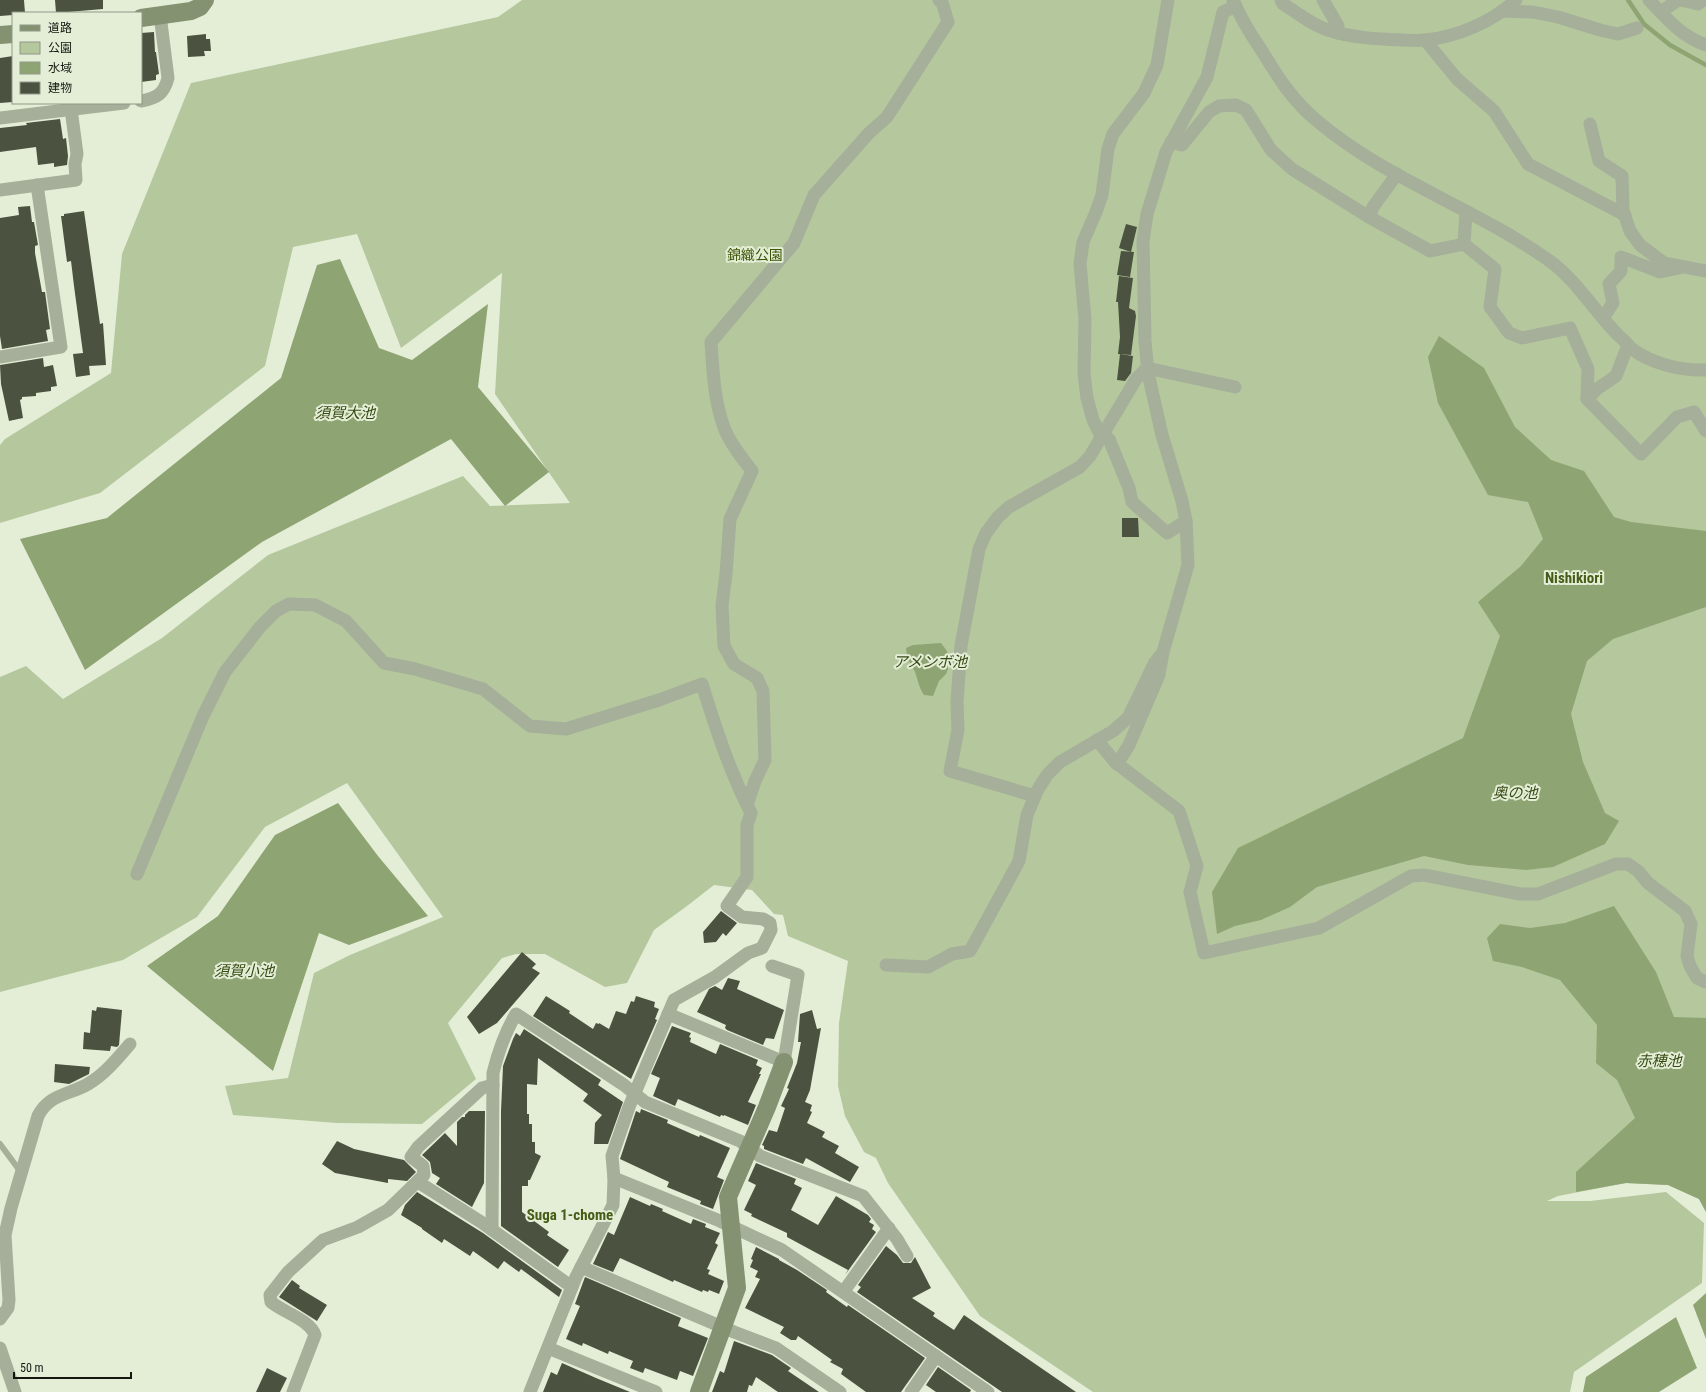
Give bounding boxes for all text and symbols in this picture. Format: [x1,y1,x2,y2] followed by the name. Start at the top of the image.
[12,12,142,104] legend
[48,21,72,35] text: 道路
[48,41,72,55] text: 公園
[48,61,72,75] text: 水域
[48,81,72,95] text: 建物
[727,247,783,263] park label: 錦織公園
[315,404,377,422] water label: 須賀大池
[1545,569,1603,587] district label: Nishikiori
[893,653,969,671] water label: アメンボ池
[1492,784,1539,802] water label: 奥の池
[214,962,276,980] water label: 須賀小池
[1636,1052,1683,1070] water label: 赤穂池
[527,1206,613,1224] district label: Suga 1-chome
[14,1354,131,1380] scale bar
[20,1361,44,1375] text: 50 m

